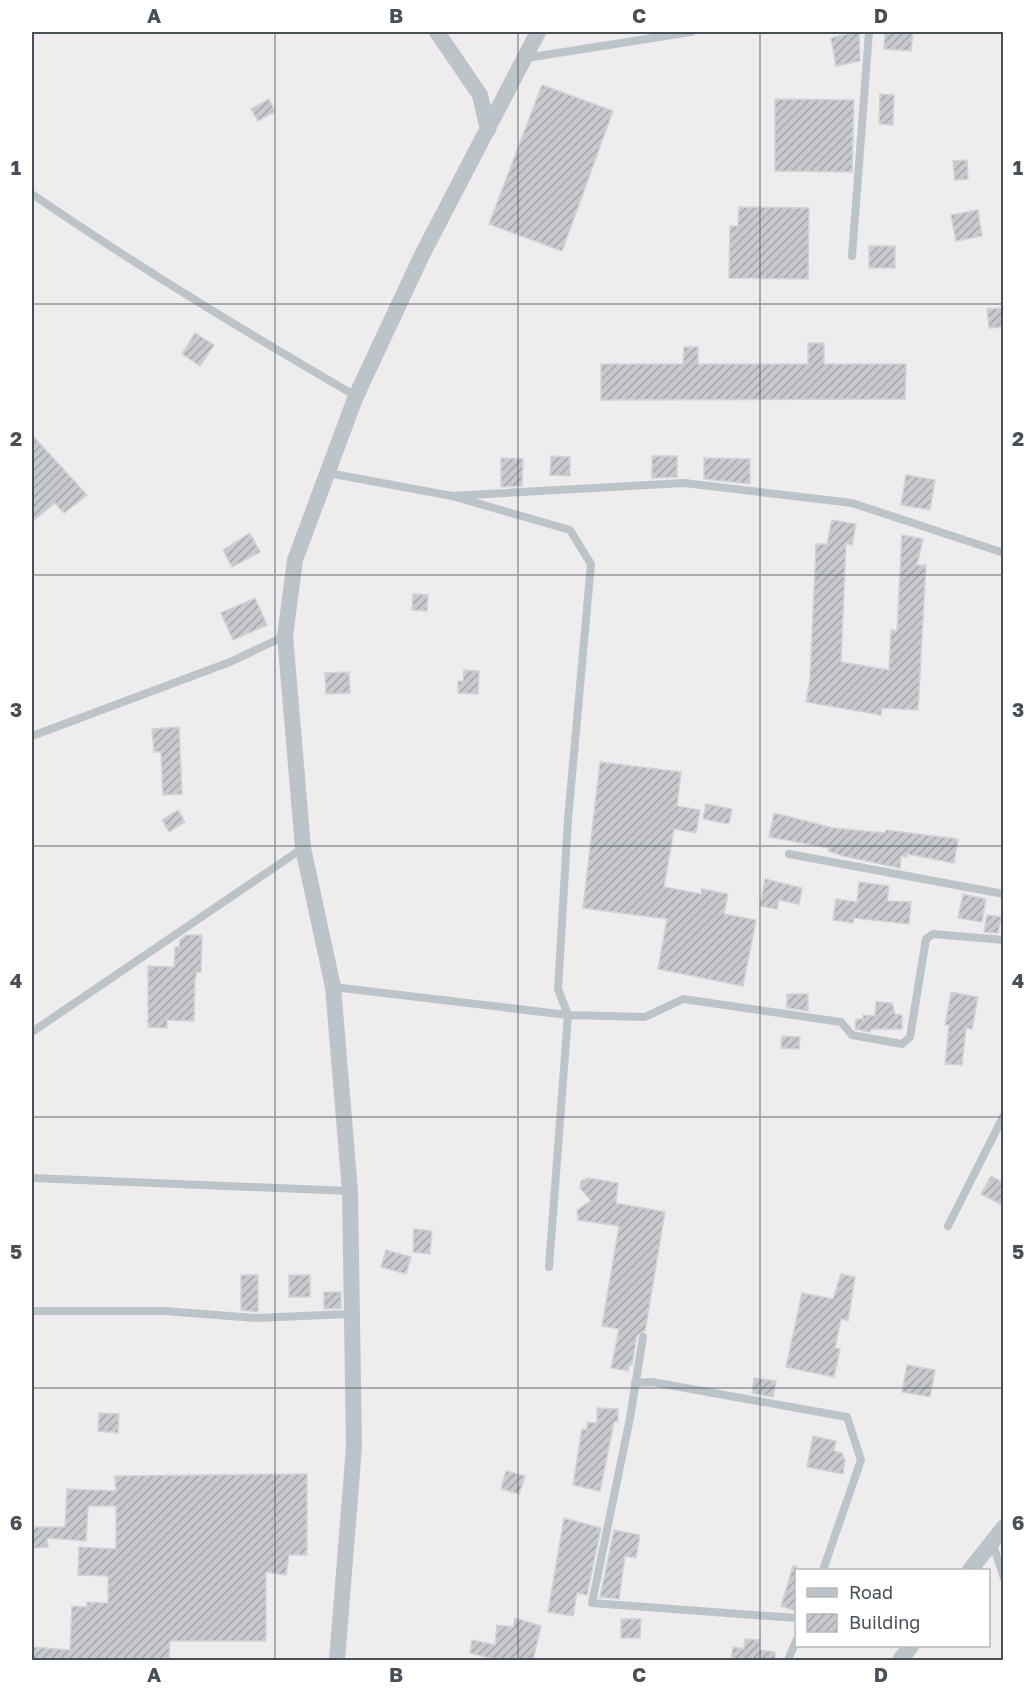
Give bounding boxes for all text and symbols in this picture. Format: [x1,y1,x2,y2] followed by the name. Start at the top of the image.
[147,3,161,27] text: A
[389,3,403,27] text: B
[632,3,646,27] text: C
[874,3,888,27] text: D
[11,155,21,179] text: 1
[1013,155,1023,179] text: 1
[10,426,22,450] text: 2
[1012,426,1024,450] text: 2
[10,697,22,721] text: 3
[1012,697,1024,721] text: 3
[10,968,22,992] text: 4
[1012,968,1024,992] text: 4
[10,1239,22,1263] text: 5
[1012,1239,1024,1263] text: 5
[10,1510,22,1534] text: 6
[1012,1510,1024,1534] text: 6
[795,1569,990,1647] legend
[849,1581,893,1603] text: Road
[849,1611,920,1633] text: Building
[147,1662,161,1686] text: A
[389,1662,403,1686] text: B
[632,1662,646,1686] text: C
[874,1662,888,1686] text: D

